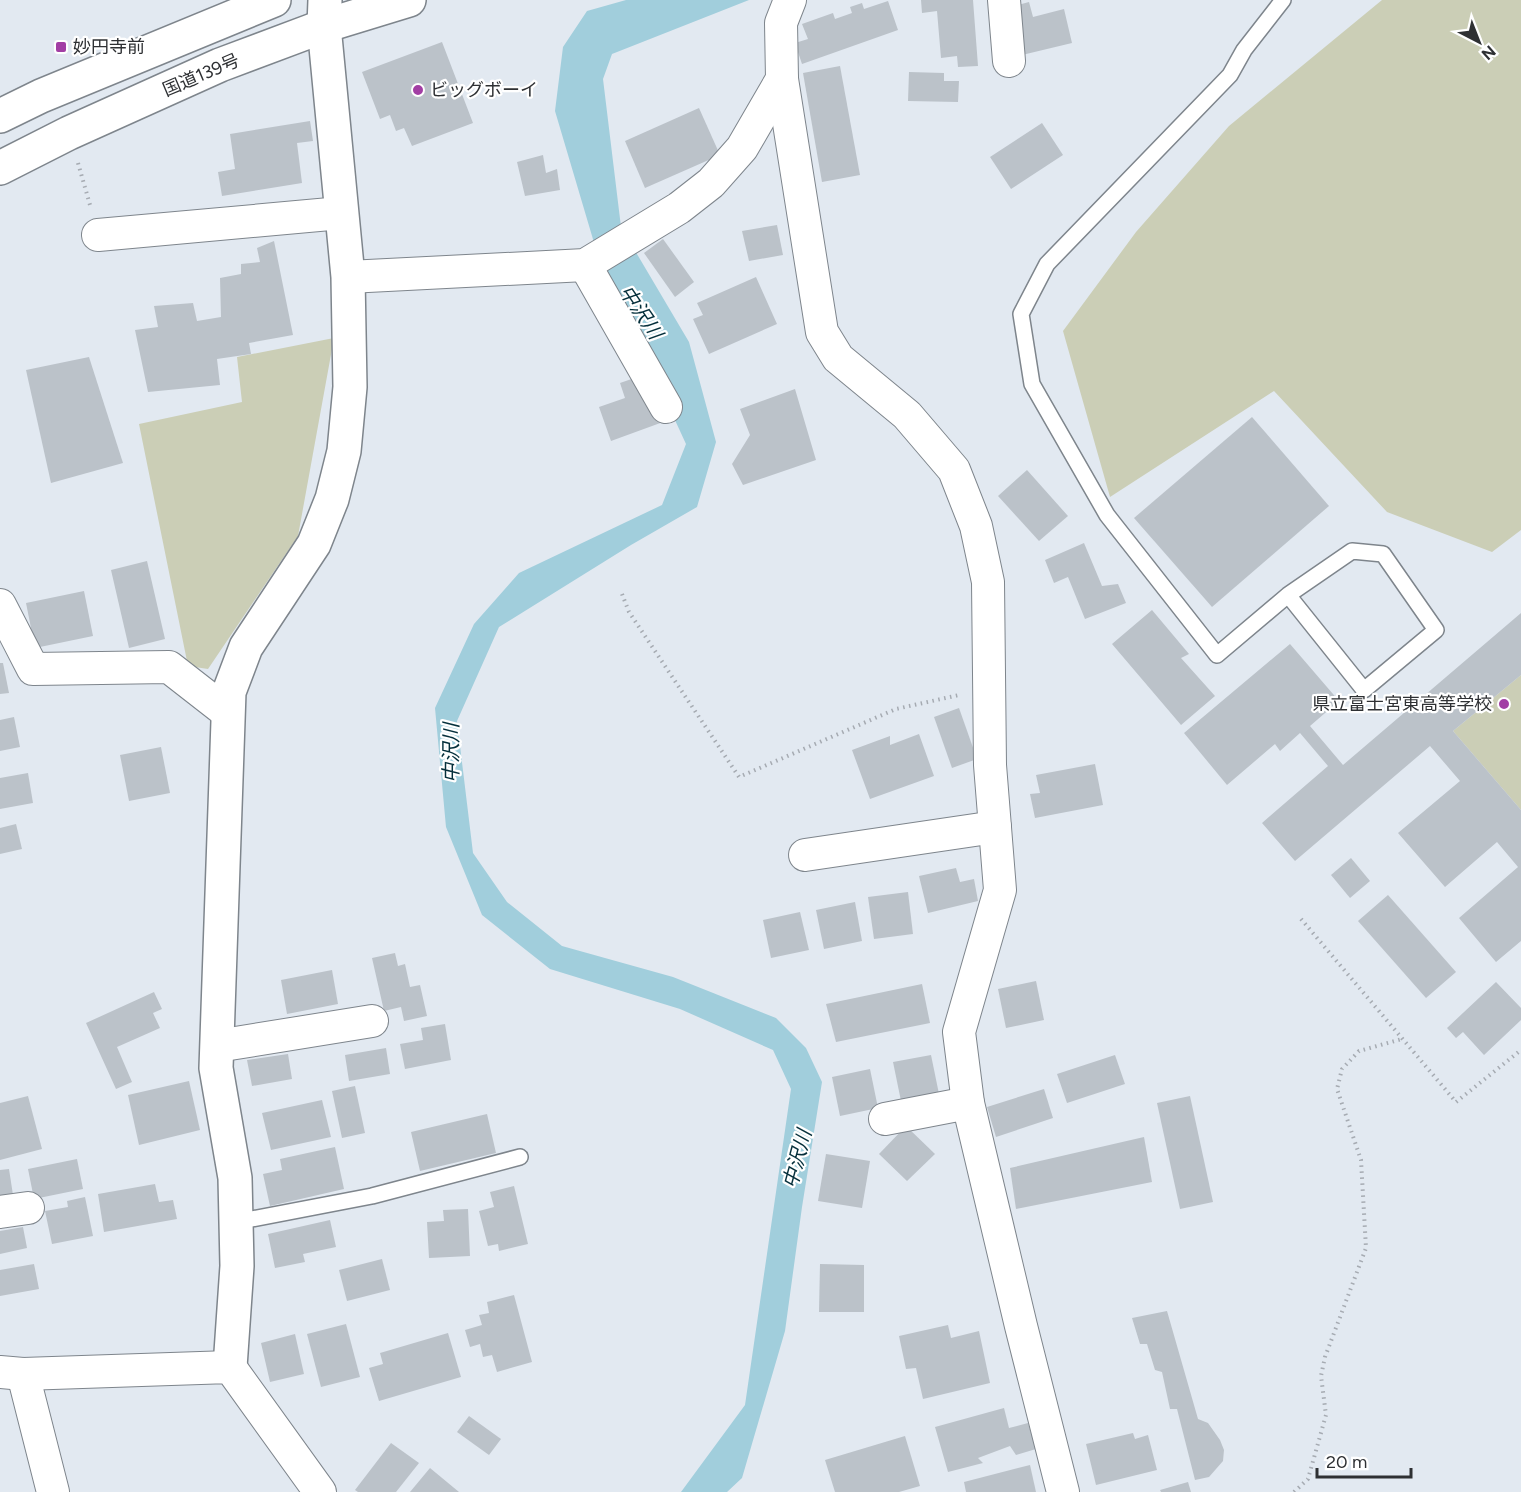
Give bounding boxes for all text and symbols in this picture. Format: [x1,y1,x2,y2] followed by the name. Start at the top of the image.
[1449,12,1509,72] north arrow
[73,36,145,58] place label: 妙円寺前
[54,40,68,54] marker: 妙円寺前
[1478,42,1500,64] text: N
[159,49,243,101] street label: 国道139号
[430,79,538,101] place label: ビッグボーイ
[411,83,425,97] marker: ビッグボーイ
[614,280,669,345] water label: 中沢川
[1312,693,1492,715] place label: 県立富士宮東高等学校
[1497,697,1511,711] marker: 県立富士宮東高等学校
[439,721,463,783] water label: 中沢川
[778,1125,817,1191] water label: 中沢川
[1317,1441,1412,1479] scale bar
[1326,1451,1367,1473] text: 20 m

